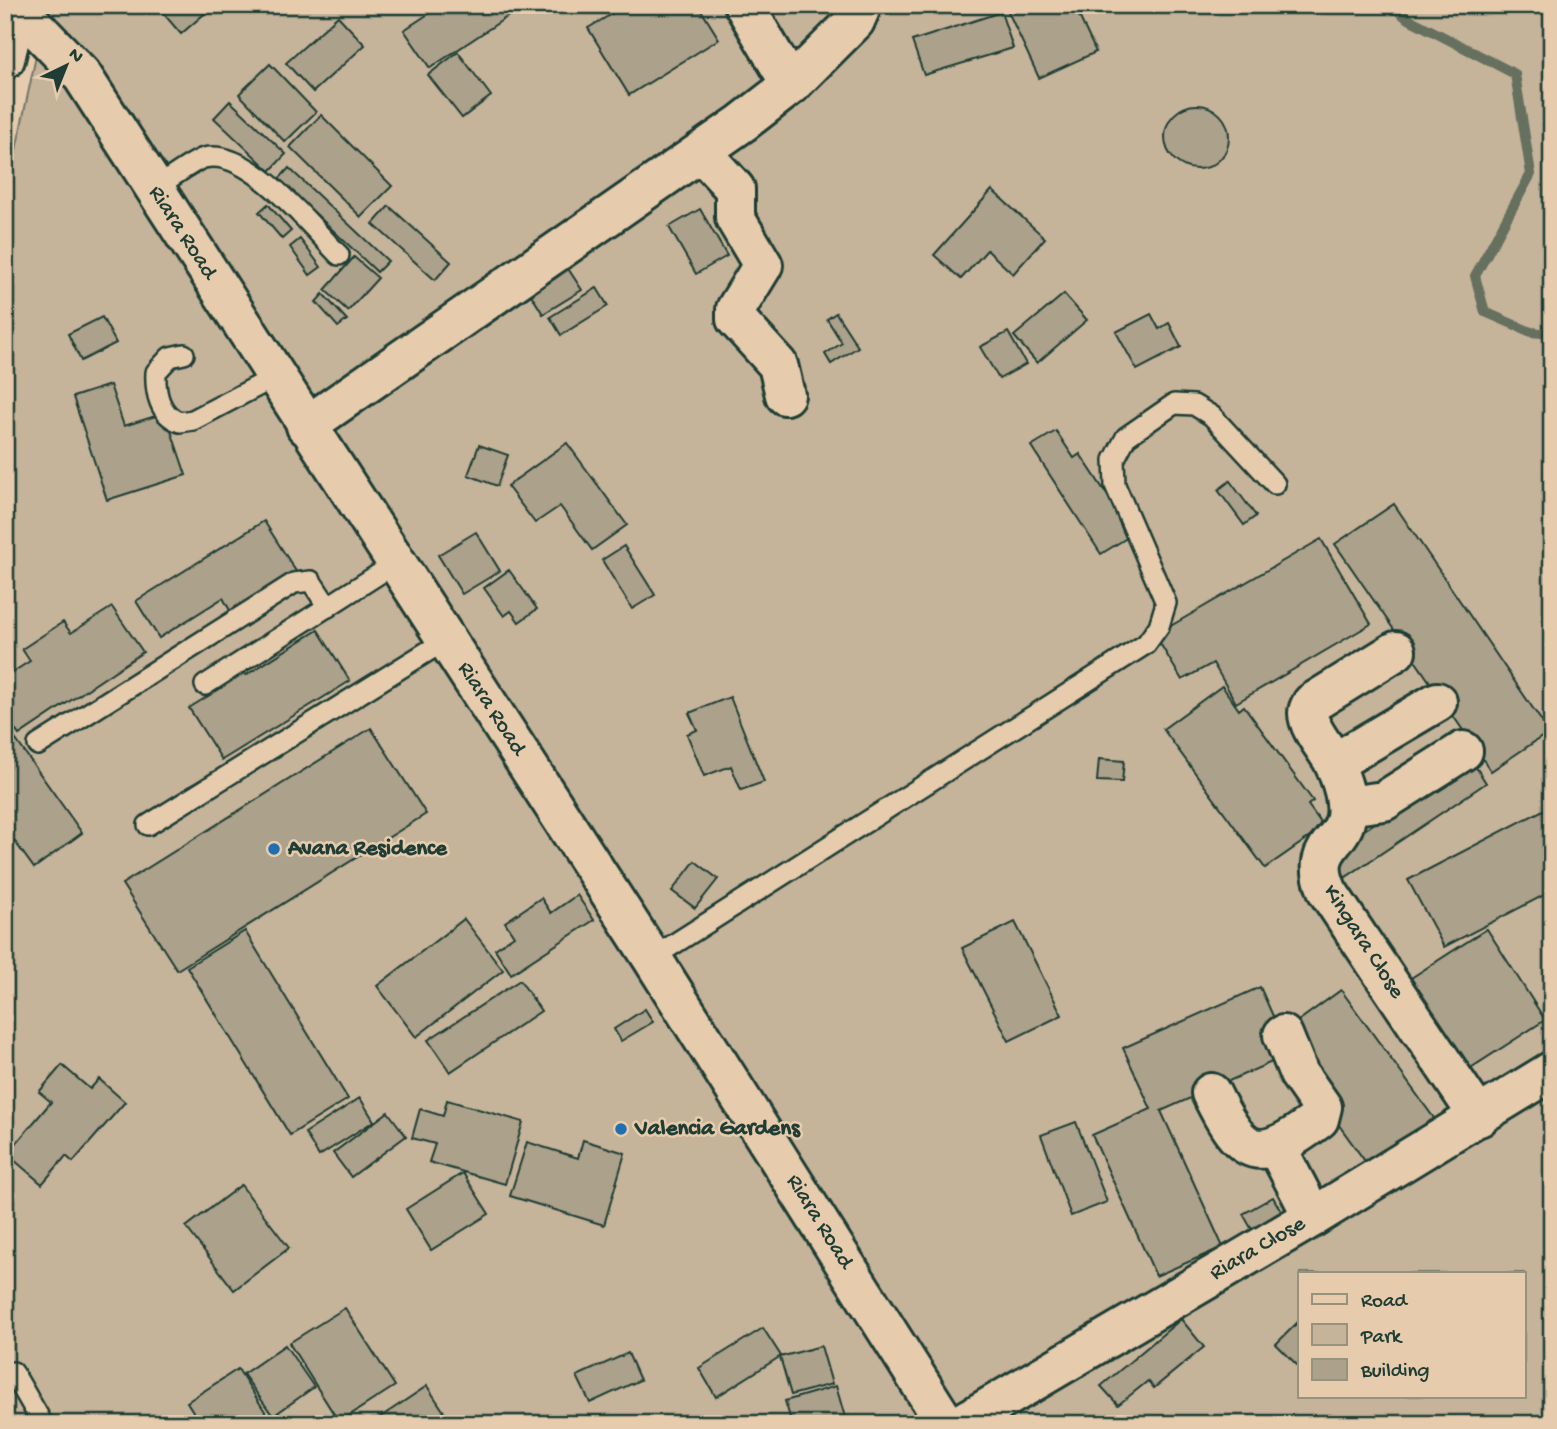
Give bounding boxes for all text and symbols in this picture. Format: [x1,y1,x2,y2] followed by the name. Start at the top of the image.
[32,32,102,102] north arrow
[63,43,88,69] text: N
[142,181,223,286] street label: Riara Road
[451,657,532,762] street label: Riara Road
[287,836,448,863] place label: Avana Residence
[266,841,282,857] marker: Avana Residence
[1316,880,1410,1005] street label: Kingara Close
[634,1116,801,1143] place label: Valencia Gardens
[613,1121,629,1137] marker: Valencia Gardens
[779,1170,859,1276] street label: Riara Road
[1205,1210,1312,1287] street label: Riara Close
[1298,1272,1526,1398] legend
[1361,1290,1409,1315] text: Road
[1360,1326,1404,1351] text: Park
[1360,1360,1430,1385] text: Building

